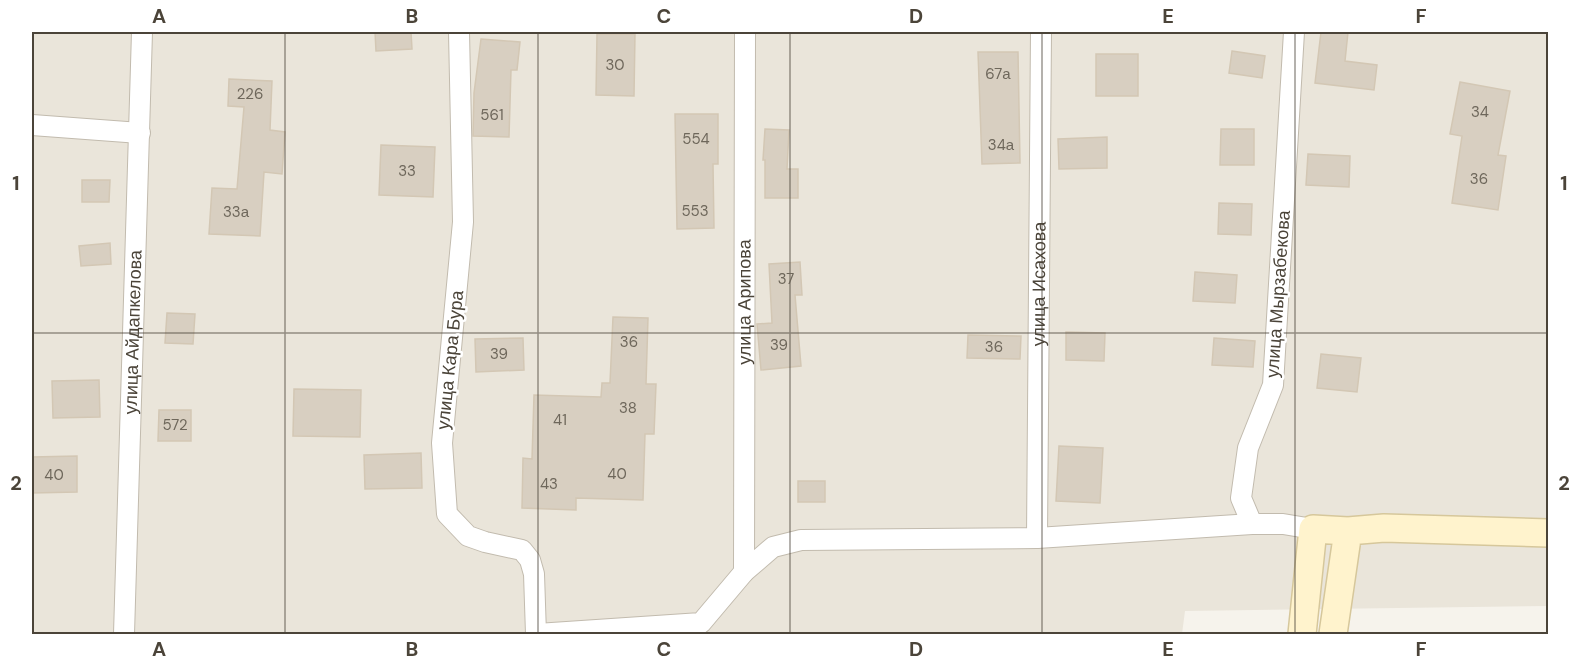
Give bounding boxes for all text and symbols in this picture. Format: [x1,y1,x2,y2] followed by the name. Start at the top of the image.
[152,3,166,29] text: A
[406,3,418,29] text: B
[657,3,671,29] text: C
[909,3,923,29] text: D
[1162,3,1174,29] text: E
[1415,3,1427,29] text: F
[605,55,625,75] house number: 30
[985,64,1011,84] house number: 67а
[237,84,263,104] house number: 226
[1471,102,1489,122] house number: 34
[480,105,504,125] house number: 561
[682,129,710,149] house number: 554
[988,135,1015,155] house number: 34а
[398,161,416,181] house number: 33
[1470,169,1488,189] house number: 36
[12,170,20,196] text: 1
[1560,170,1568,196] text: 1
[681,201,709,221] house number: 553
[223,202,250,222] house number: 33а
[1260,208,1296,379] street label: улица Мырзабекова
[1027,221,1052,346] street label: улица Исахова
[732,238,757,365] street label: улица Арипова
[119,249,148,415] street label: улица Айдапкелова
[778,269,794,289] house number: 37
[431,288,469,431] street label: улица Кара Бура
[620,332,638,352] house number: 36
[770,335,788,355] house number: 39
[985,337,1003,357] house number: 36
[490,344,508,364] house number: 39
[619,398,637,418] house number: 38
[553,410,567,430] house number: 41
[162,415,188,435] house number: 572
[607,464,627,484] house number: 40
[44,465,64,485] house number: 40
[10,470,22,496] text: 2
[1558,470,1570,496] text: 2
[540,474,558,494] house number: 43
[152,636,166,662] text: A
[406,636,418,662] text: B
[657,636,671,662] text: C
[909,636,923,662] text: D
[1162,636,1174,662] text: E
[1415,636,1427,662] text: F

